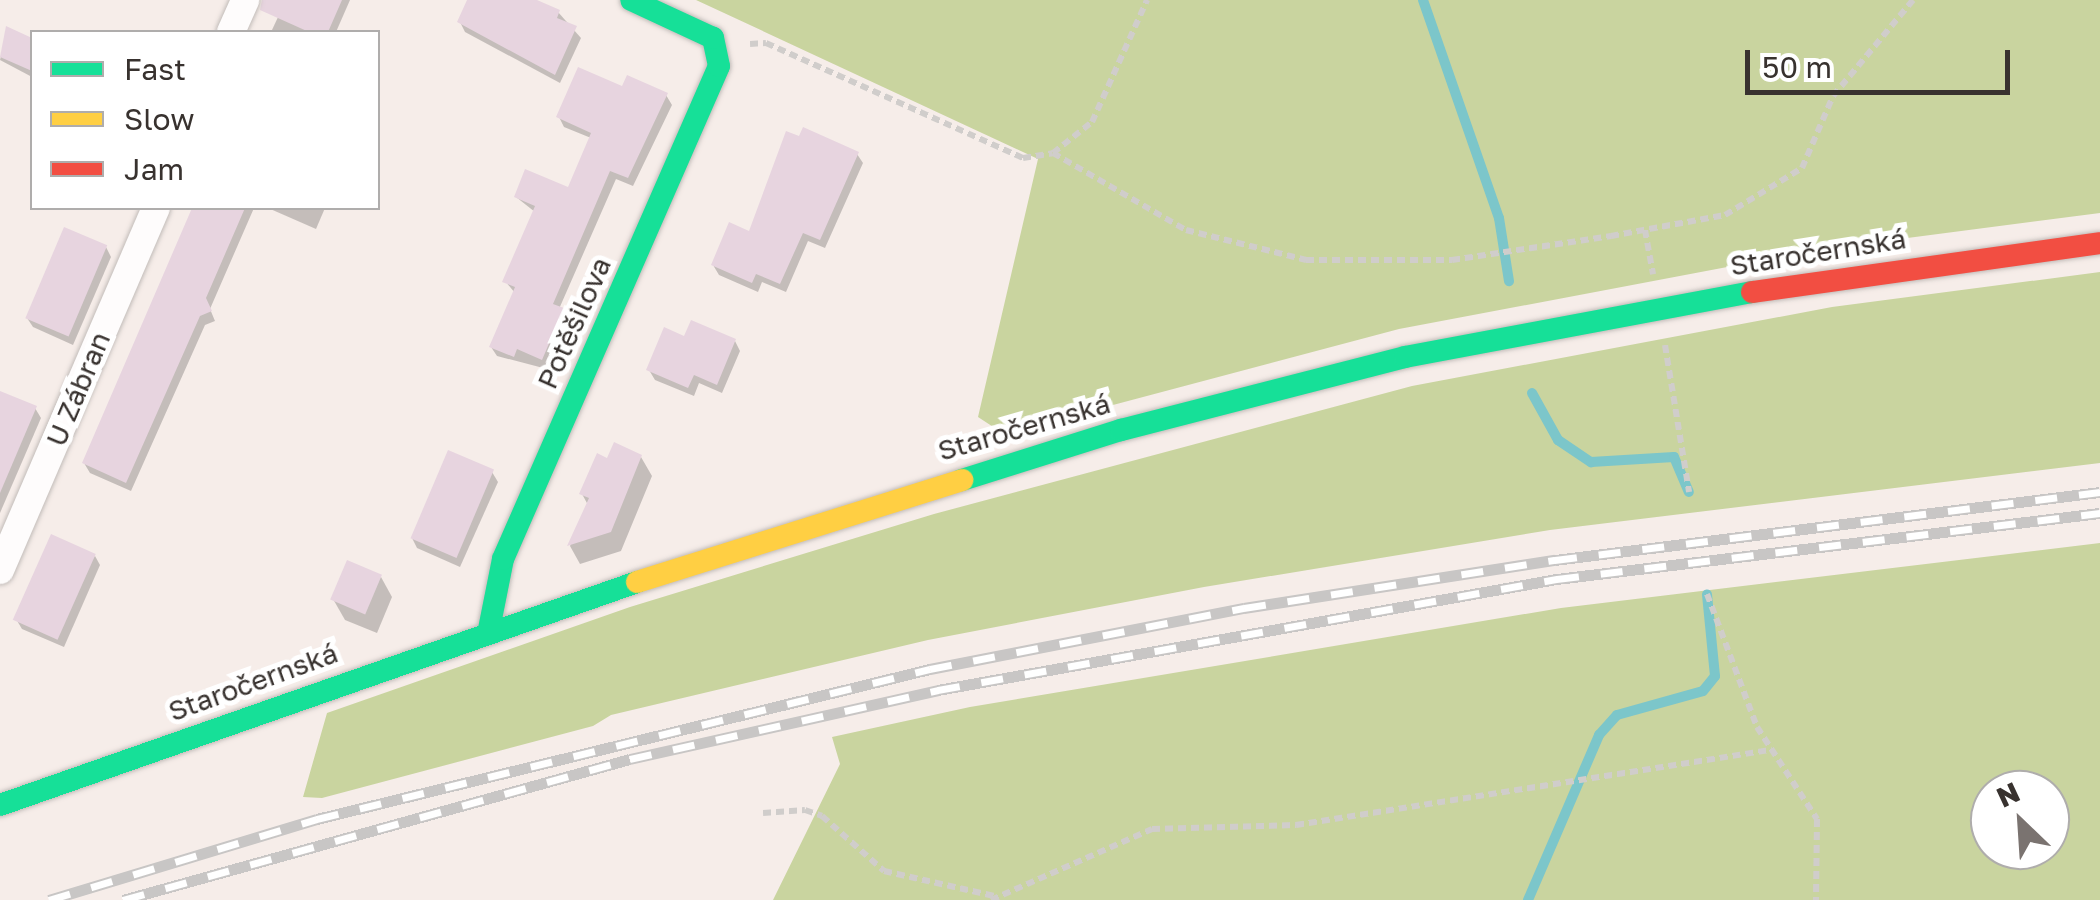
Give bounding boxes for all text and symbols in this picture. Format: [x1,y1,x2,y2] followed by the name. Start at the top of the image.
[30,30,380,210] legend
[1750,30,2015,92] scale bar
[1762,49,1832,85] text: 50 m
[124,51,186,87] text: Fast
[124,101,195,137] text: Slow
[124,151,184,187] text: Jam
[1728,222,1908,282] street label: Staročernská
[530,252,618,394] street label: Potěšilova
[39,327,117,451] street label: U Zábran
[934,386,1114,468] street label: Staročernská
[164,636,342,728] street label: Staročernská
[1970,770,2070,870] north arrow
[1991,775,2025,814] text: N

